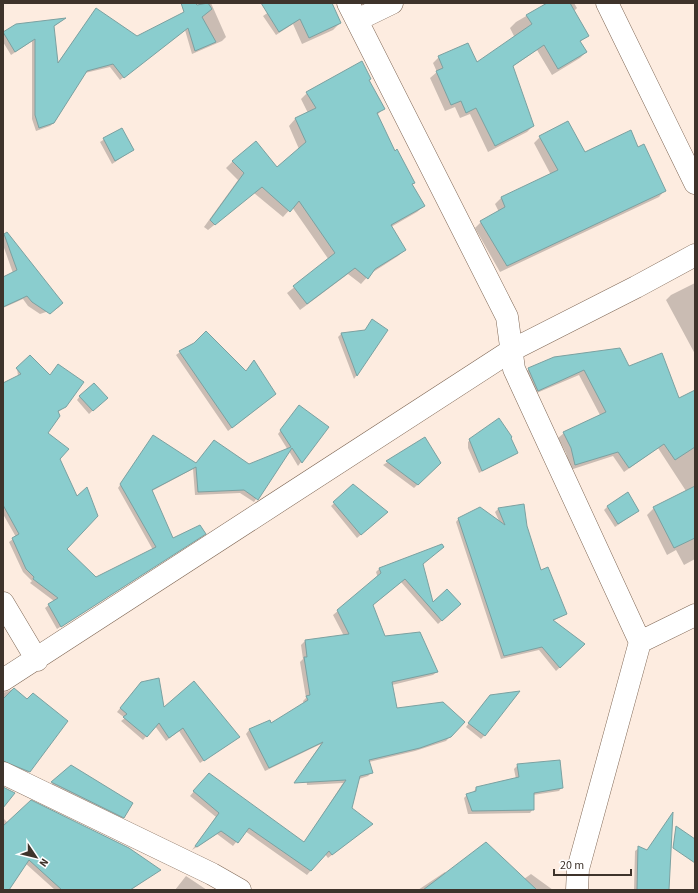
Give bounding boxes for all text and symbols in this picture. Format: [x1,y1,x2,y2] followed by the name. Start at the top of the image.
[16,837,56,877] north arrow
[554,851,631,877] scale bar
[36,855,52,870] text: N
[560,857,584,874] text: 20 m

